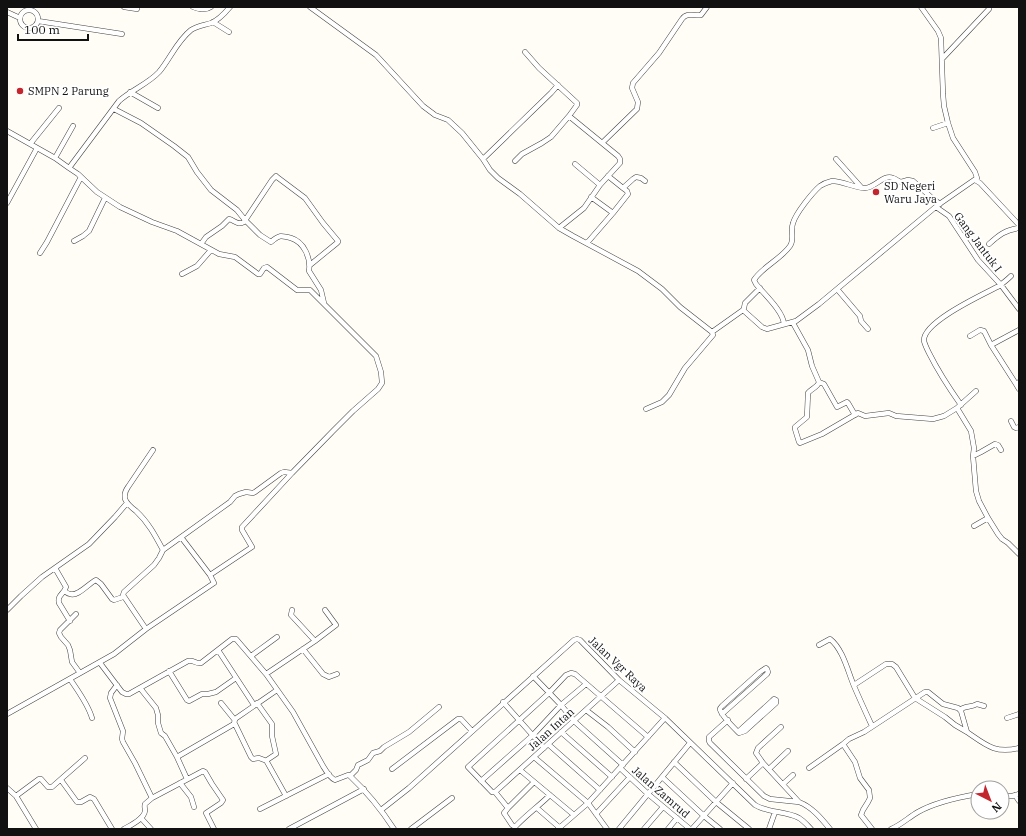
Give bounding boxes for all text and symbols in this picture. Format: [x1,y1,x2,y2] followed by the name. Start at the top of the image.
[18,16,88,42] scale bar
[24,22,60,37] text: 100 m
[28,84,109,98] place label: SMPN 2 Parung
[15,86,25,96] marker: SMPN 2 Parung
[884,179,937,206] place label: SD Negeri Waru Jaya
[871,187,881,197] marker: SD Negeri Waru Jaya
[951,209,1005,275] street label: Gang Jantuk I
[586,633,650,695] street label: Jalan Vgr Raya
[525,705,577,753] street label: Jalan Intan
[629,763,693,821] street label: Jalan Zamrud
[970,780,1010,820] north arrow
[989,799,1005,816] text: N

